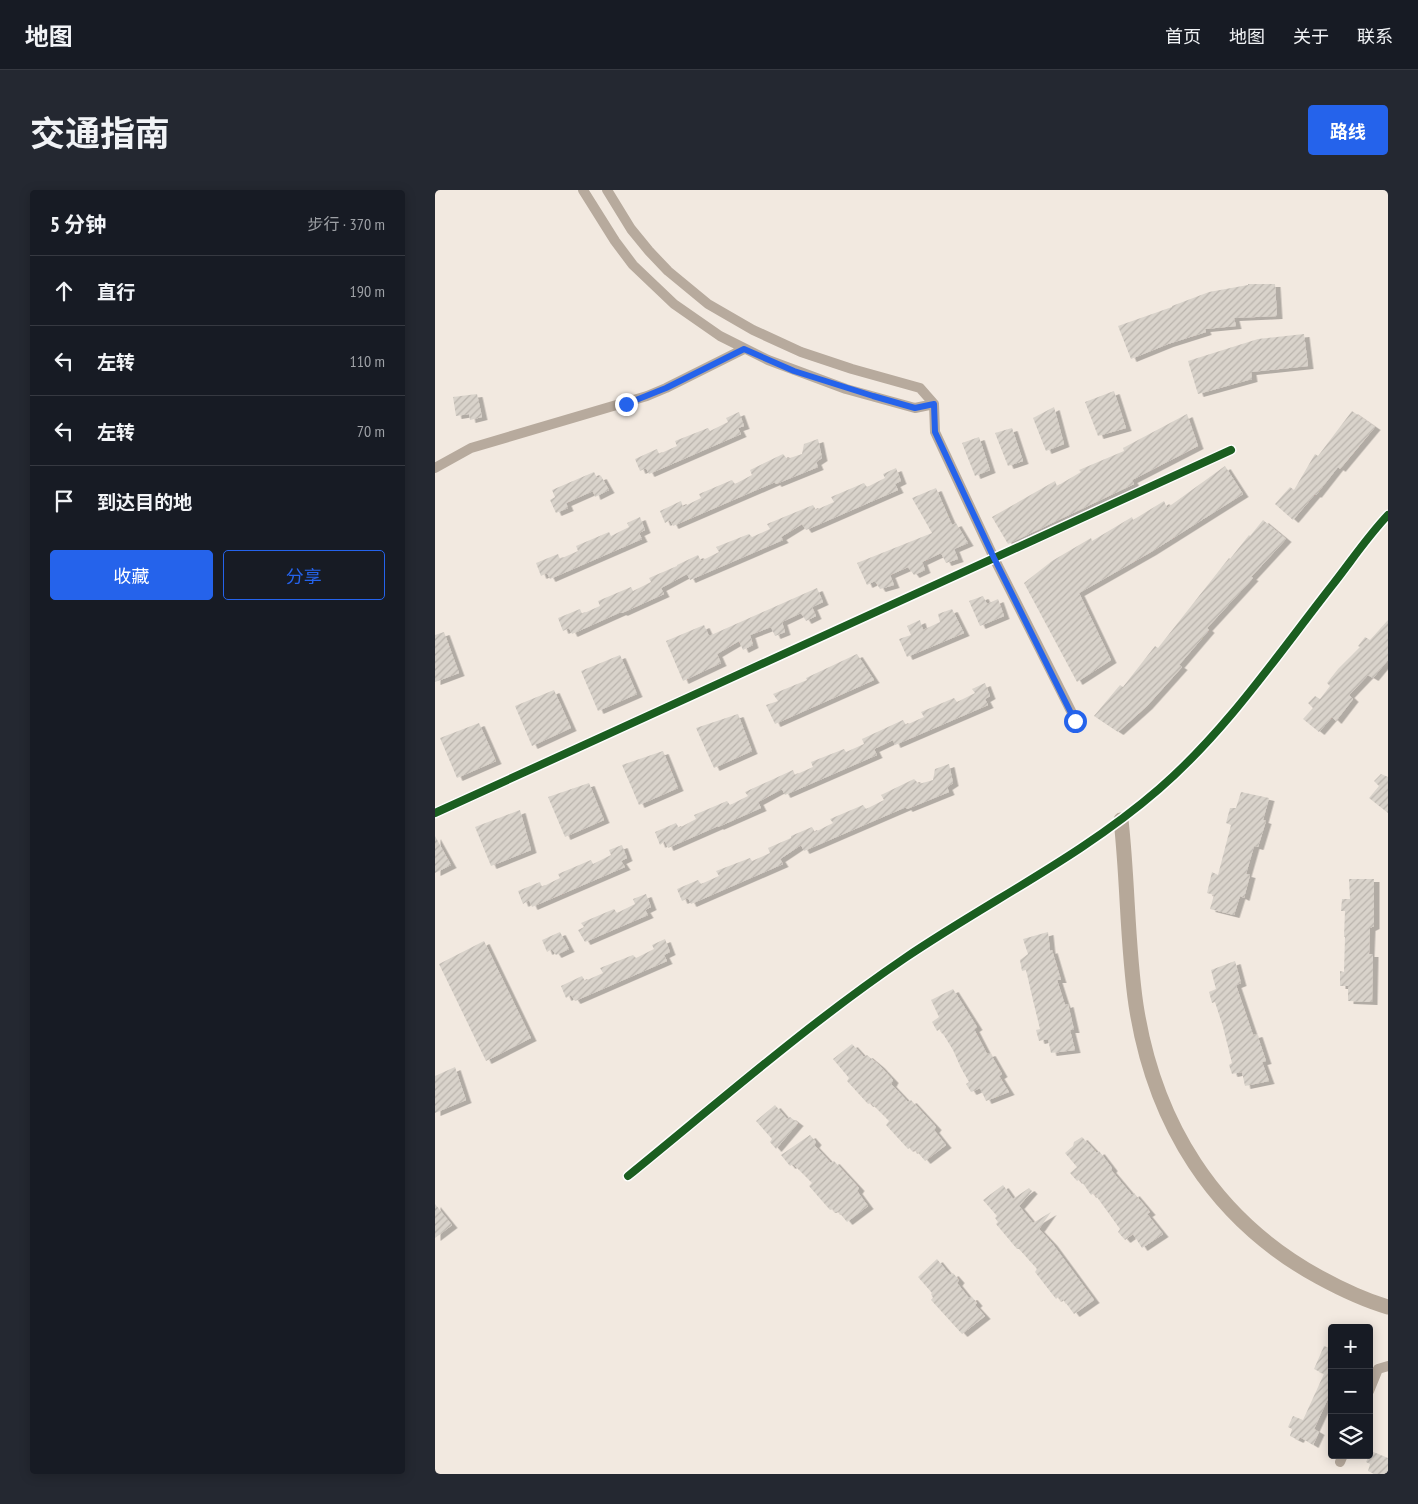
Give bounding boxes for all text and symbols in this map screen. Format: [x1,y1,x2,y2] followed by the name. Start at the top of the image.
[25,21,73,52] text: 地图
[1165,25,1201,48] text: 首页
[1229,25,1265,48] text: 地图
[1293,25,1329,48] text: 关于
[1357,25,1393,48] text: 联系
[1308,105,1388,155] button: 路线
[30,110,170,156] text: 交通指南
[50,211,106,238] text: 5 分钟
[307,214,385,234] text: 步行 · 370 m
[50,277,78,305] icon: ahead
[97,280,135,304] text: 直行
[350,281,385,301] text: 190 m
[50,347,78,375] icon: left
[97,350,135,374] text: 左转
[350,351,385,371] text: 110 m
[615,393,638,416] route end
[50,417,78,445] icon: left
[97,420,135,444] text: 左转
[357,421,385,441] text: 70 m
[50,487,78,515] icon: arrive
[97,490,192,514] text: 到达目的地
[50,550,213,600] button: 收藏
[223,550,385,600] button: 分享
[1064,710,1087,733] route start
[1328,1324,1373,1459] map controls
[1328,1324,1373,1369] button: +
[1328,1369,1373,1414] button: −
[1328,1414,1373,1459] button: layers

